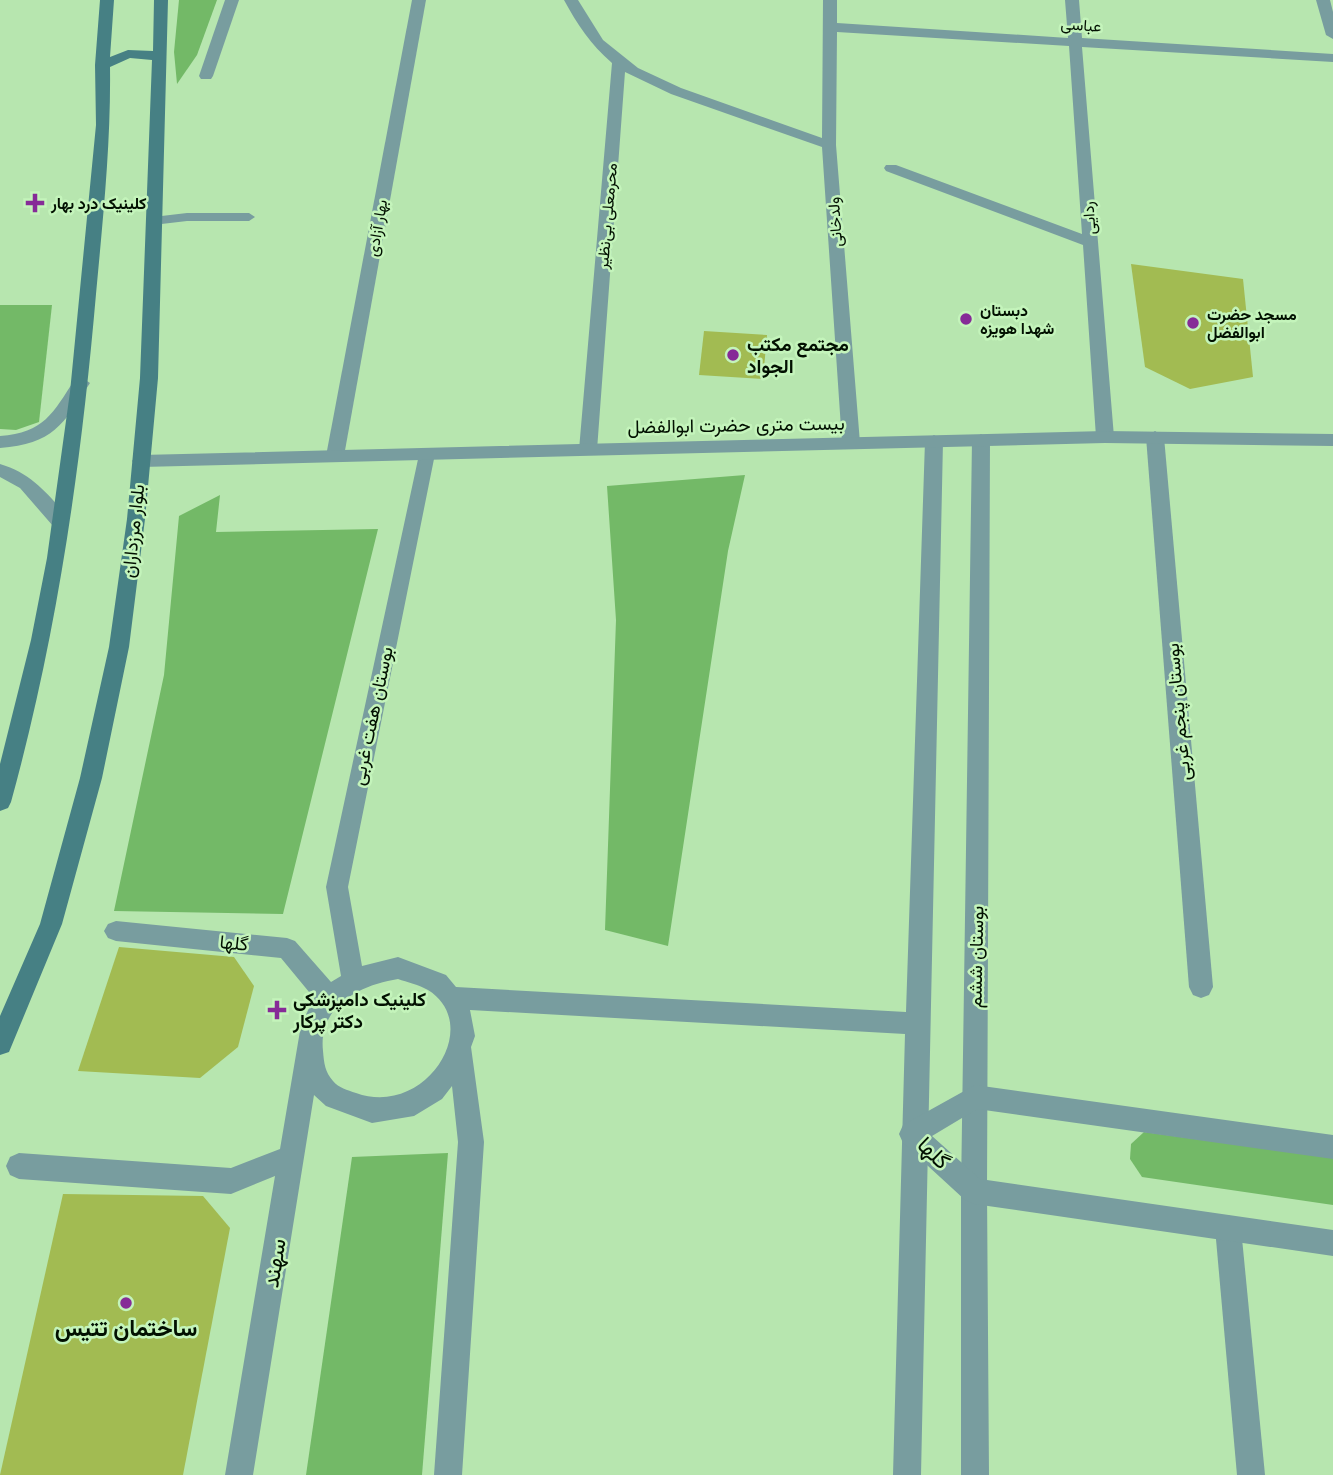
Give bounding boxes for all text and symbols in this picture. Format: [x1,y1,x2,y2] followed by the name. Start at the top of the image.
[1060,13,1102,37] street label: عباسی
[592,162,622,271] street label: محرمعلی بی‌نظیر
[25,193,45,213] marker: کلینیک درد بهار
[50,193,147,214] place label: کلینیک درد بهار
[823,196,847,248] street label: ولدخانی
[362,198,392,258] street label: بهار آزادی
[1077,201,1101,235] street label: ردایی
[980,300,1055,339] place label: دبستان شهدا هویزه
[1207,304,1297,343] place label: مسجد حضرت ابوالفضل
[958,311,974,327] marker: دبستان شهدا هویزه
[1185,315,1201,331] marker: مسجد حضرت ابوالفضل
[747,332,849,379] place label: مجتمع مکتب الجواد
[725,347,741,363] marker: مجتمع مکتب الجواد
[627,411,845,439] street label: بیست متری حضرت ابوالفضل
[116,483,150,579] street label: بلوار مرزداران
[1160,642,1197,782] street label: بوستان پنجم غربی
[345,644,399,788] street label: بوستان هفت غربی
[963,906,989,1008] street label: بوستان ششم
[218,929,250,957] street label: گلها
[292,987,426,1035] place label: کلینیک دامپزشکی دکتر پرکار
[267,1000,287,1020] marker: کلینیک دامپزشکی دکتر پرکار
[911,1130,957,1176] street label: گلها
[255,1236,293,1290] street label: سهند
[118,1295,134,1311] marker: ساختمان تتیس
[55,1313,197,1343] place label: ساختمان تتیس

